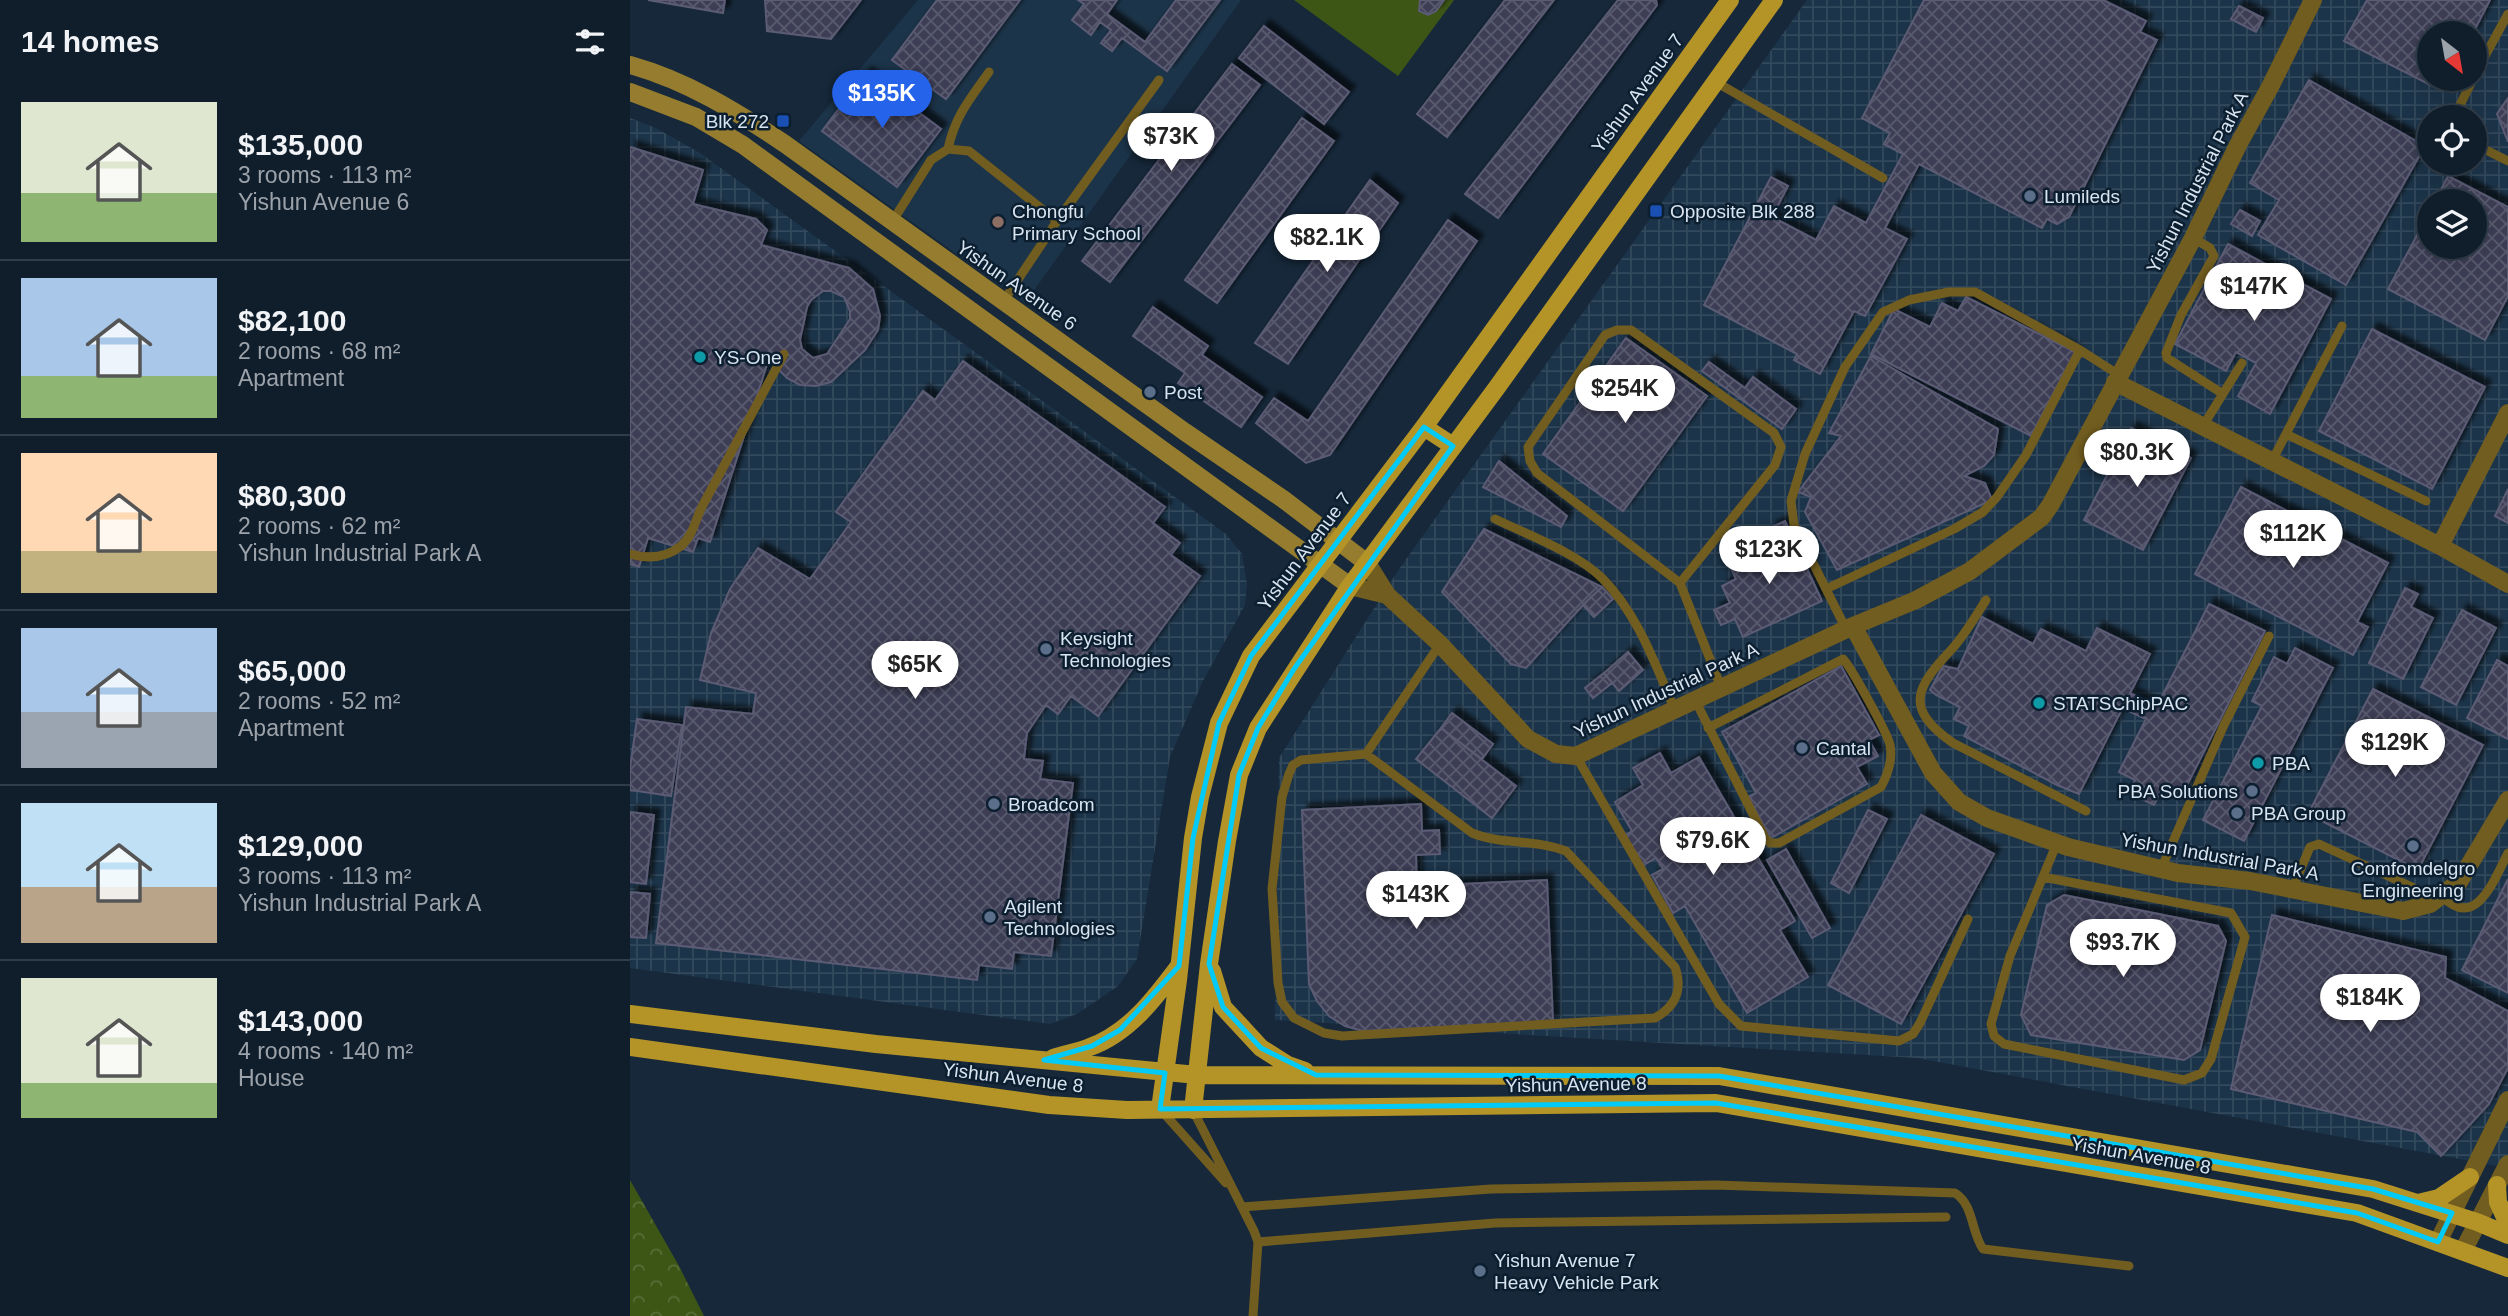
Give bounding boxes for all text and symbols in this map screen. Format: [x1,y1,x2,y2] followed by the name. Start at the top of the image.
[2417,21,2487,91] north arrow
[2417,21,2487,259] map controls
[571,23,609,61] icon: filters
[21,25,159,58] text: 14 homes
[1587,30,1688,157] street label: Yishun Avenue 7
[833,71,931,130] pin: $135K
[848,80,916,106] text: $135K
[2142,88,2253,277] street label: Yishun Industrial Park A
[2417,105,2487,175] button: locate
[706,111,769,132] place label: Blk 272
[775,113,791,129] marker: Blk 272
[1130,114,1212,173] pin: $73K
[1144,123,1198,149] text: $73K
[238,128,363,161] text: $135,000
[77,130,161,214] icon: home
[238,162,411,188] text: 3 rooms · 113 m²
[2044,186,2120,207] place label: Lumileds
[2022,188,2038,204] marker: Lumileds
[238,189,409,215] text: Yishun Avenue 6
[2417,189,2487,259] button: layers
[1012,201,1141,244] place label: Chongfu Primary School
[1670,201,1815,222] place label: Opposite Blk 288
[1648,203,1664,219] marker: Opposite Blk 288
[990,214,1006,230] marker: Chongfu Primary School
[1270,215,1384,274] pin: $82.1K
[1290,224,1364,250] text: $82.1K
[953,236,1081,335] street label: Yishun Avenue 6
[2205,264,2303,323] pin: $147K
[2220,273,2288,299] text: $147K
[238,304,346,337] text: $82,100
[77,306,161,390] icon: home
[238,338,400,364] text: 2 rooms · 68 m²
[714,347,782,368] place label: YS-One
[692,349,708,365] marker: YS-One
[238,365,344,391] text: Apartment
[1576,366,1674,425] pin: $254K
[1591,375,1659,401] text: $254K
[1164,382,1203,403] place label: Post
[1142,384,1158,400] marker: Post
[2080,430,2194,489] pin: $80.3K
[2100,439,2174,465] text: $80.3K
[238,479,346,512] text: $80,300
[77,481,161,565] icon: home
[1253,488,1355,614] street label: Yishun Avenue 7
[2244,510,2342,570] pin: $112K
[238,513,400,539] text: 2 rooms · 62 m²
[2260,520,2326,546] text: $112K
[1720,526,1818,586] pin: $123K
[1735,536,1803,562] text: $123K
[238,540,481,566] text: Yishun Industrial Park A
[1060,628,1171,671] place label: Keysight Technologies
[1571,638,1762,742] street label: Yishun Industrial Park A
[1038,641,1054,657] marker: Keysight Technologies
[874,642,956,701] pin: $65K
[888,651,942,677] text: $65K
[238,654,346,687] text: $65,000
[77,656,161,740] icon: home
[238,688,400,714] text: 2 rooms · 52 m²
[2053,693,2188,714] place label: STATSChipPAC
[2031,695,2047,711] marker: STATSChipPAC
[238,715,344,741] text: Apartment
[2346,720,2444,779] pin: $129K
[2361,729,2429,755] text: $129K
[1816,738,1871,759] place label: Cantal
[1794,740,1810,756] marker: Cantal
[2272,753,2310,774] place label: PBA
[2250,755,2266,771] marker: PBA
[2118,781,2238,802] place label: PBA Solutions
[2244,783,2260,799] marker: PBA Solutions
[1008,794,1095,815] place label: Broadcom
[986,796,1002,812] marker: Broadcom
[2251,803,2346,824] place label: PBA Group
[2229,805,2245,821] marker: PBA Group
[1656,818,1770,877] pin: $79.6K
[1676,827,1750,853] text: $79.6K
[238,829,363,862] text: $129,000
[2119,829,2321,884] street label: Yishun Industrial Park A
[77,831,161,915] icon: home
[2405,838,2421,854] marker: Comfomdelgro Engineering
[2351,858,2475,901] place label: Comfomdelgro Engineering
[238,863,411,889] text: 3 rooms · 113 m²
[1367,872,1465,931] pin: $143K
[1382,881,1450,907] text: $143K
[238,890,481,916] text: Yishun Industrial Park A
[1004,896,1115,939] place label: Agilent Technologies
[982,909,998,925] marker: Agilent Technologies
[2066,920,2180,979] pin: $93.7K
[2086,929,2160,955] text: $93.7K
[2321,974,2419,1034] pin: $184K
[2336,984,2404,1010] text: $184K
[238,1004,363,1037] text: $143,000
[77,1006,161,1090] icon: home
[238,1038,413,1064] text: 4 rooms · 140 m²
[941,1058,1084,1097] street label: Yishun Avenue 8
[238,1065,304,1091] text: House
[1505,1073,1647,1096] street label: Yishun Avenue 8
[2069,1133,2212,1178] street label: Yishun Avenue 8
[1494,1250,1659,1293] place label: Yishun Avenue 7 Heavy Vehicle Park
[1472,1263,1488,1279] marker: Yishun Avenue 7 Heavy Vehicle Park

